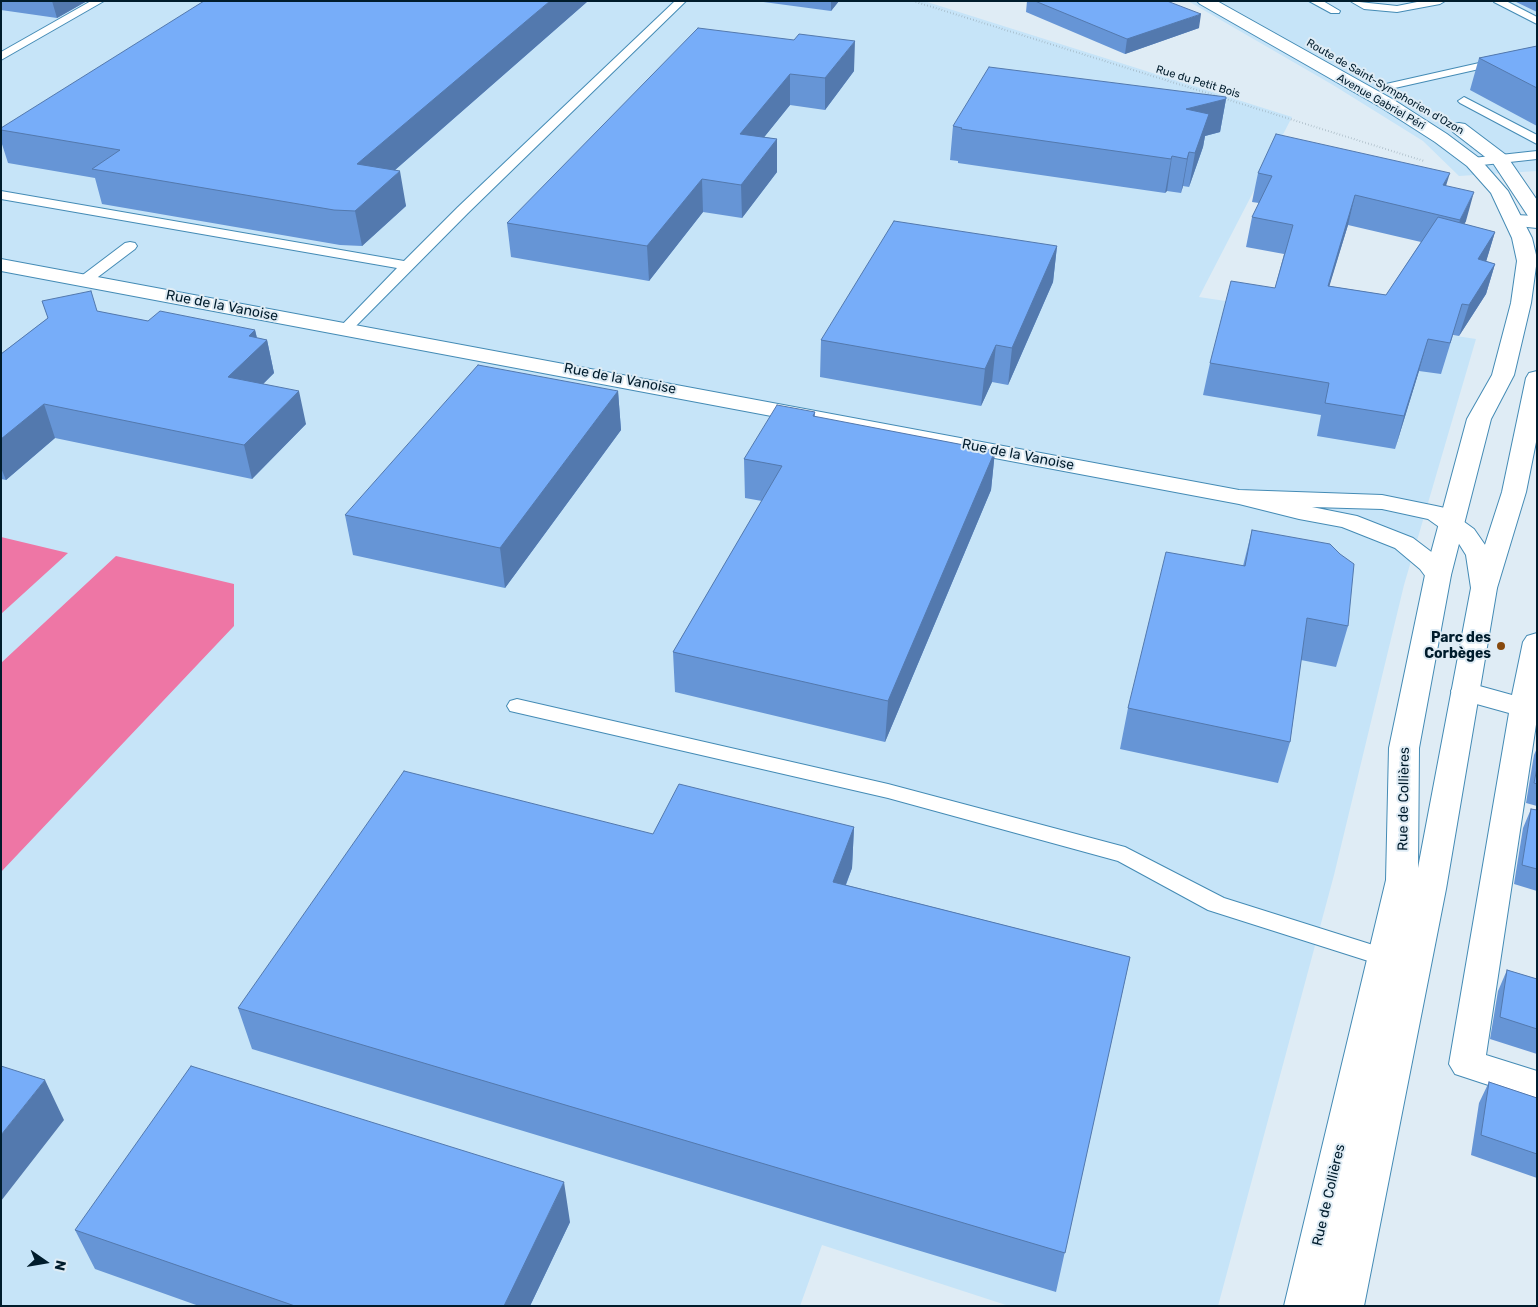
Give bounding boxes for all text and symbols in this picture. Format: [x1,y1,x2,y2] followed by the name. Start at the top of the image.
[1304,36,1466,138] street label: Route de Saint-Symphorien d'Ozon
[1154,63,1242,101] street label: Rue du Petit Bois
[1335,71,1427,133] street label: Avenue Gabriel Péri
[164,287,280,325] street label: Rue de la Vanoise
[562,360,678,398] street label: Rue de la Vanoise
[960,436,1076,474] street label: Rue de la Vanoise
[1424,630,1491,662] place label: Parc des Corbèges
[1495,640,1507,652] marker: Parc des Corbèges
[1395,747,1413,851] street label: Rue de Collières
[1309,1142,1349,1248] street label: Rue de Collières
[20,1237,70,1287] north arrow
[51,1259,70,1272] text: N

